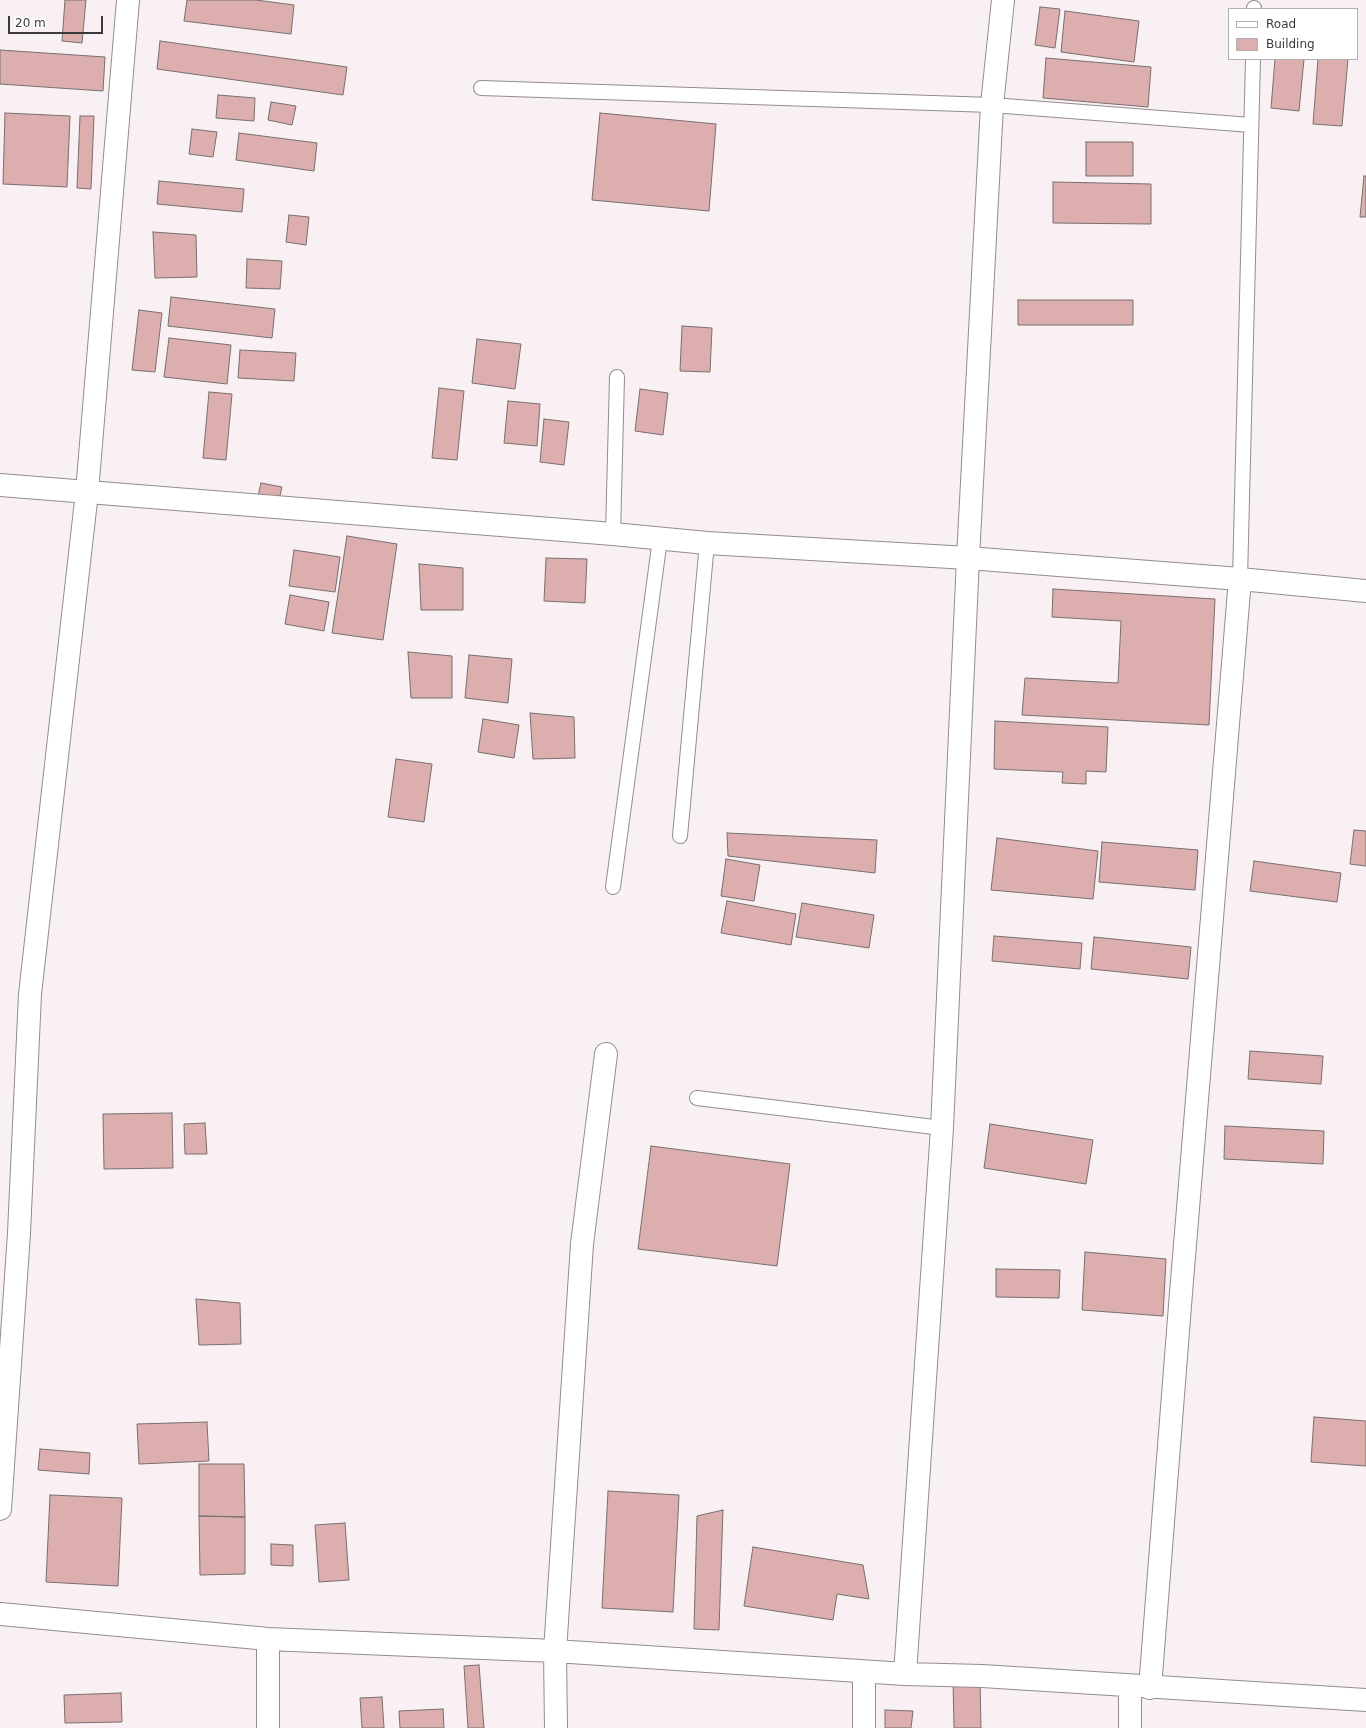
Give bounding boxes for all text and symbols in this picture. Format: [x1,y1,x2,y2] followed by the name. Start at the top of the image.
[10,8,105,34] scale bar
[1228,8,1358,60] legend
[15,16,46,30] text: 20 m
[1266,17,1296,31] text: Road
[1266,37,1315,51] text: Building

